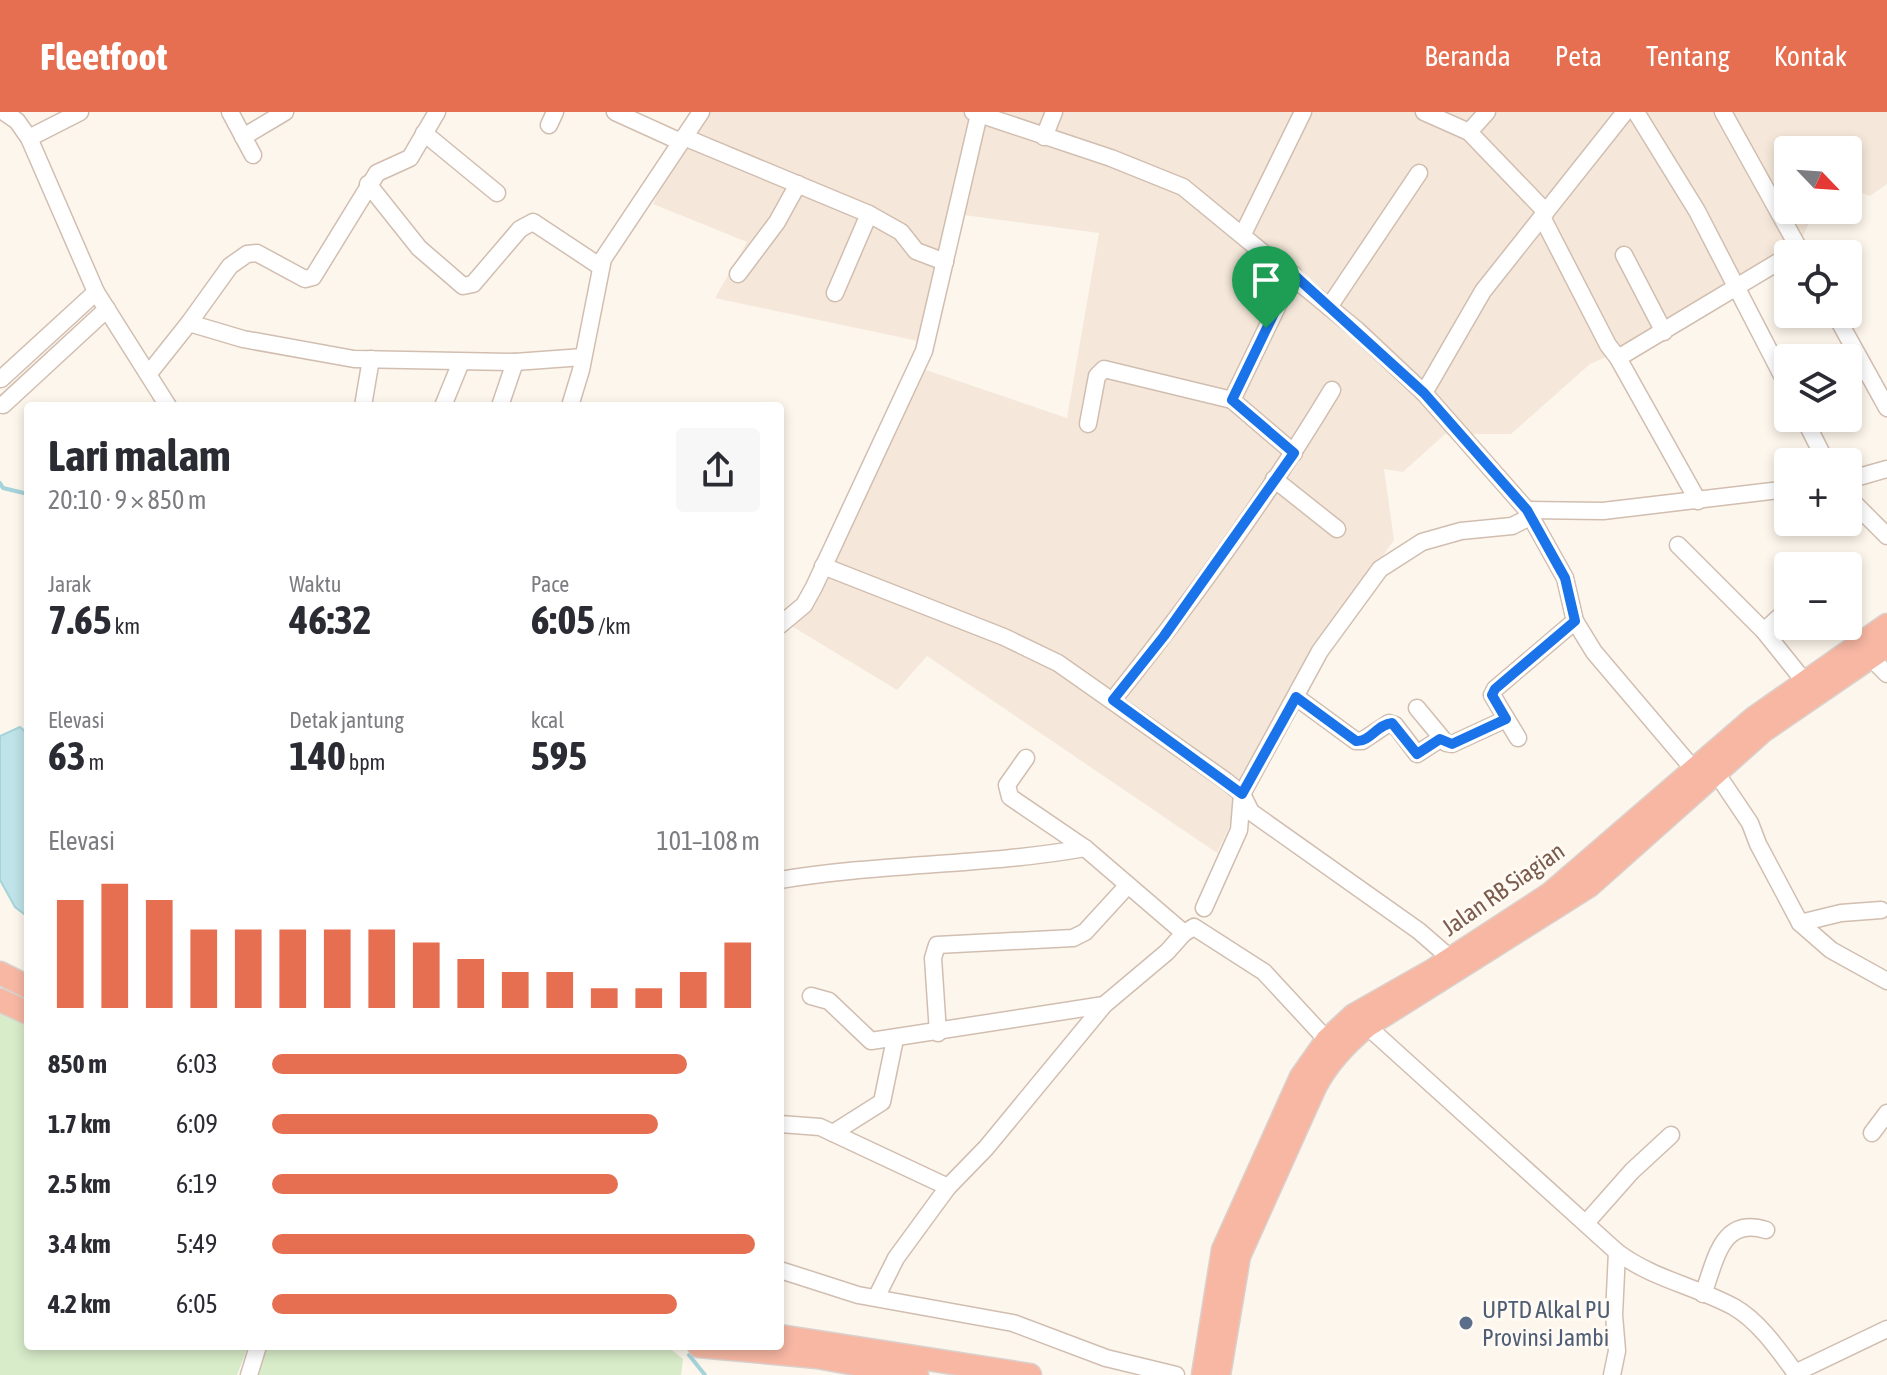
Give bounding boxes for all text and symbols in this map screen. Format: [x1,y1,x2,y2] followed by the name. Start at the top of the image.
[40,35,167,78] text: Fleetfoot
[1424,40,1511,72] text: Beranda
[1555,40,1602,72] text: Peta
[1646,40,1730,72] text: Tentang
[1774,40,1847,72] text: Kontak
[1774,136,1862,224] north arrow
[1774,136,1862,640] map controls
[1774,240,1862,328] button: locate
[1232,246,1300,328] pin
[1244,258,1288,302] icon: arrive
[1774,344,1862,432] button: layers
[676,428,760,512] button: share
[48,430,231,480] text: Lari malam
[1774,448,1862,536] button: +
[48,485,207,515] text: 20:10 · 9 × 850 m
[1774,552,1862,640] button: −
[48,571,91,597] text: Jarak
[289,571,342,597] text: Waktu
[531,571,569,597] text: Pace
[48,597,112,642] text: 7.65
[289,597,372,642] text: 46:32
[531,597,595,642] text: 6:05
[112,613,140,639] text: km
[595,613,631,639] text: /km
[48,707,105,733] text: Elevasi
[289,707,404,733] text: Detak jantung
[531,707,564,733] text: kcal
[48,733,86,778] text: 63
[289,733,346,778] text: 140
[531,733,587,778] text: 595
[86,749,104,775] text: m
[346,749,385,775] text: bpm
[48,826,115,856] text: Elevasi
[657,826,760,856] text: 101–108 m
[1437,837,1569,941] street label: Jalan RB Siagian
[48,1049,107,1079] text: 850 m
[176,1049,218,1079] text: 6:03
[48,1109,111,1139] text: 1.7 km
[176,1109,218,1139] text: 6:09
[48,1169,111,1199] text: 2.5 km
[176,1169,217,1199] text: 6:19
[48,1229,111,1259] text: 3.4 km
[176,1229,217,1259] text: 5:49
[48,1289,111,1319] text: 4.2 km
[176,1289,218,1319] text: 6:05
[1482,1296,1611,1351] place label: UPTD Alkal PU Provinsi Jambi
[1457,1314,1475,1332] marker: UPTD Alkal PU Provinsi Jambi

